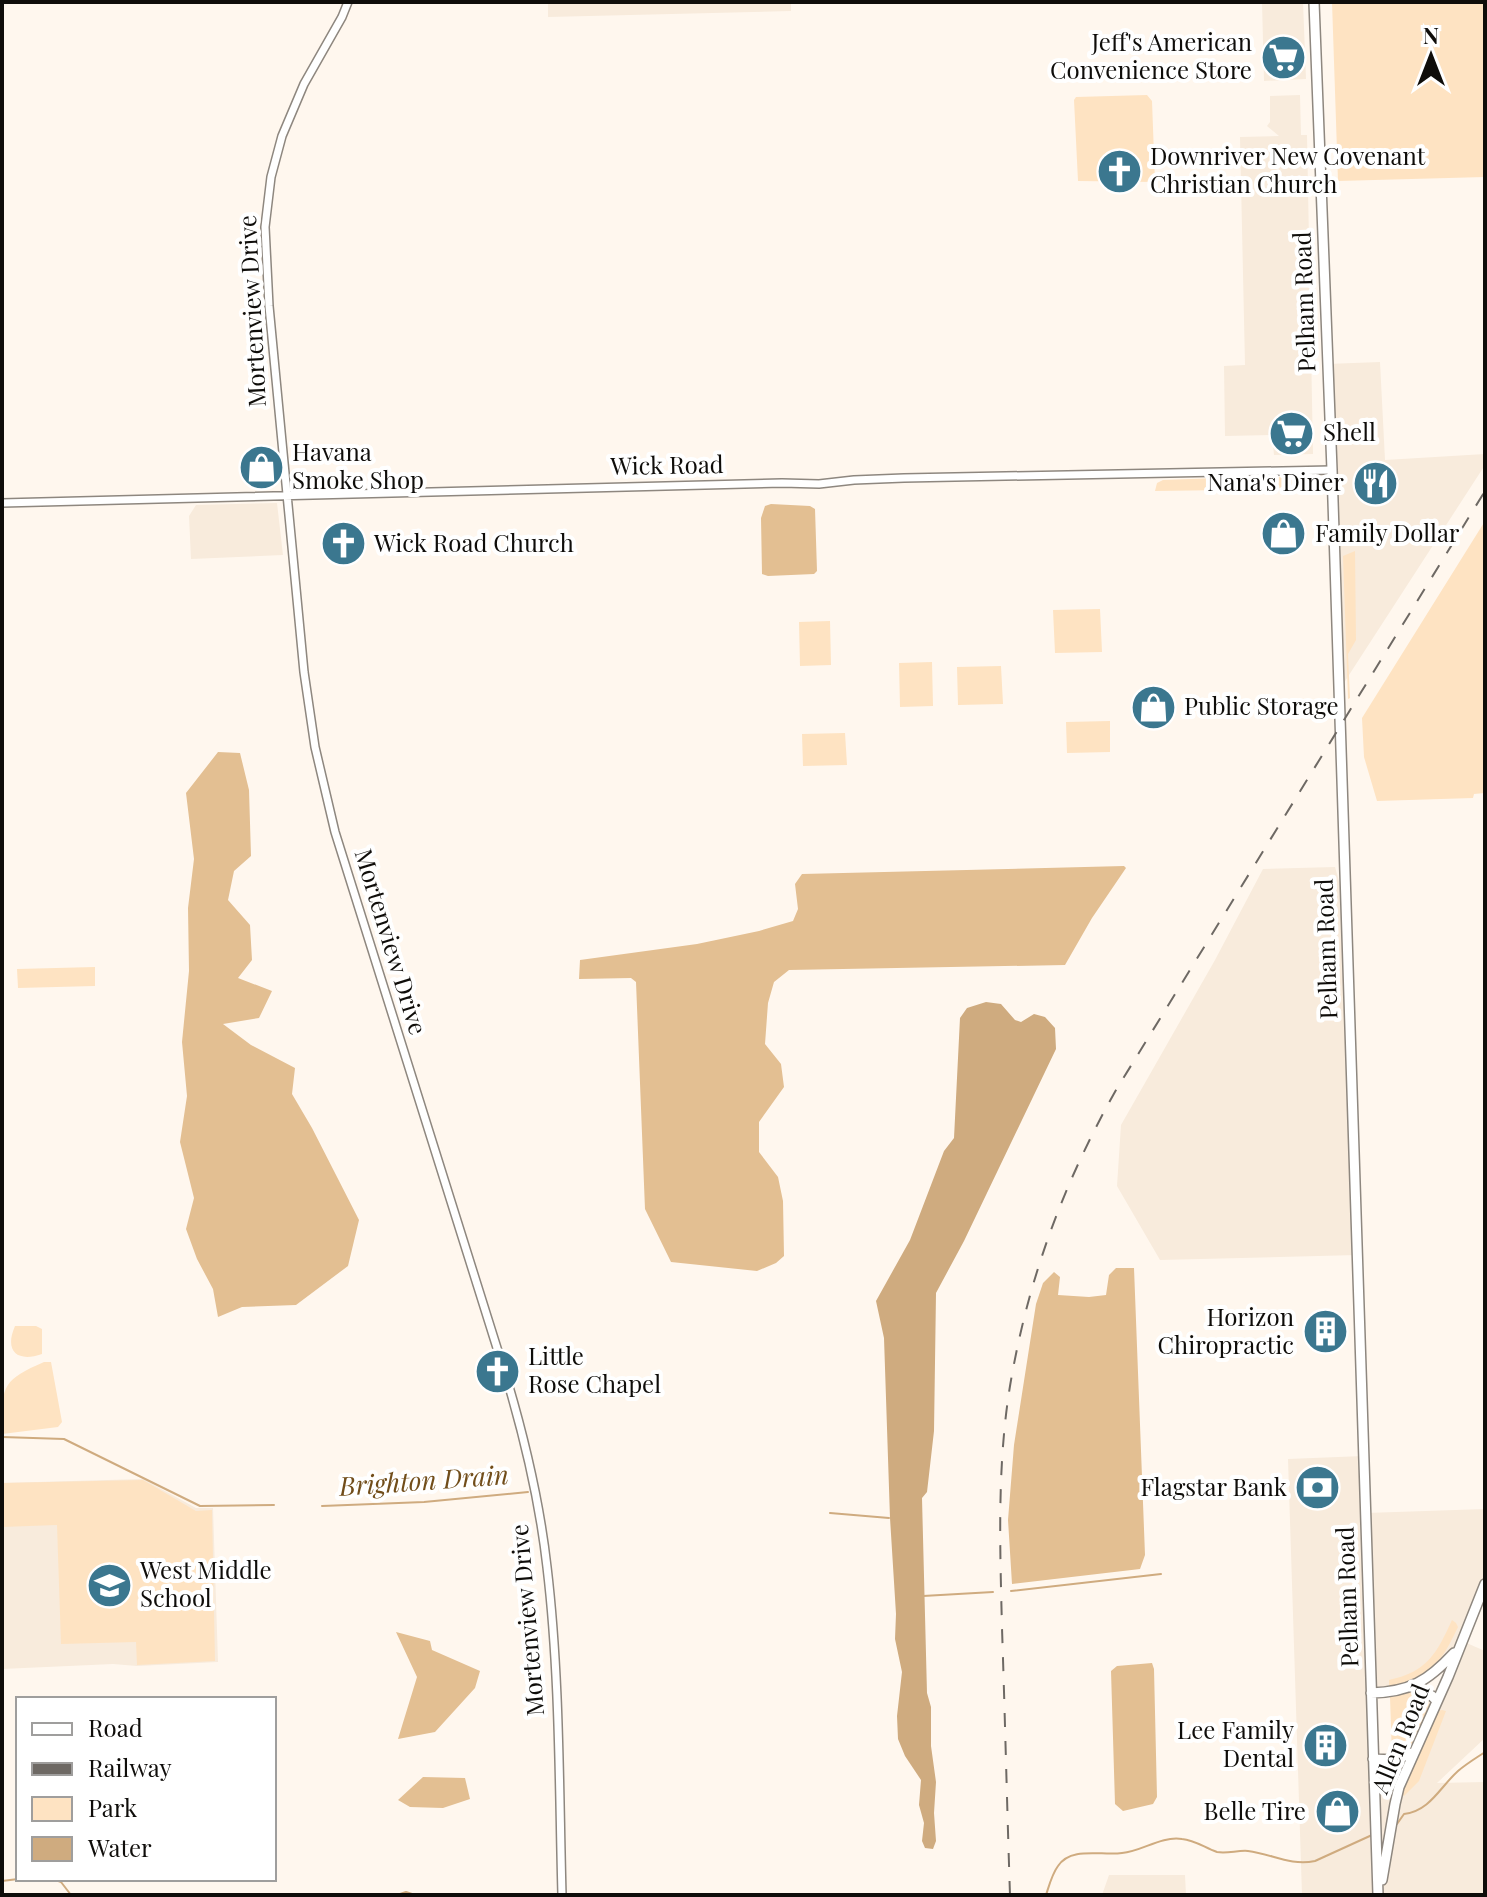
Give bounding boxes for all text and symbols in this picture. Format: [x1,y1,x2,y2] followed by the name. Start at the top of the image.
[1391,16,1471,96] north arrow
[1423,20,1439,50] text: N
[1050,25,1252,85] place label: Jeff's American Convenience Store
[1259,33,1307,81] supermarket icon: Jeff's American Convenience Store
[1150,139,1426,199] place label: Downriver New Covenant Christian Church
[1095,147,1143,195] church icon: Downriver New Covenant Christian Church
[230,214,272,408] street label: Mortenview Drive
[1285,231,1321,373] street label: Pelham Road
[1268,409,1316,457] supermarket icon: Shell
[1323,415,1376,447] place label: Shell
[292,435,424,495] place label: Havana Smoke Shop
[237,443,285,491] shop icon: Havana Smoke Shop
[609,447,724,481] street label: Wick Road
[1351,459,1399,507] restaurant icon: Nana's Diner
[1207,465,1344,497] place label: Nana's Diner
[1260,510,1308,558] shop icon: Family Dollar
[1315,516,1460,548] place label: Family Dollar
[319,520,367,568] church icon: Wick Road Church
[373,526,574,558] place label: Wick Road Church
[1129,683,1177,731] shop icon: Public Storage
[1184,689,1339,721] place label: Public Storage
[348,845,435,1038] street label: Mortenview Drive
[1307,878,1343,1020] street label: Pelham Road
[1158,1300,1294,1360] place label: Horizon Chiropractic
[1301,1308,1349,1356] building icon: Horizon Chiropractic
[528,1339,661,1399] place label: Little Rose Chapel
[473,1347,521,1395] church icon: Little Rose Chapel
[337,1456,510,1503] water label: Brighton Drain
[1294,1464,1342,1512] bank icon: Flagstar Bank
[1140,1470,1288,1502] place label: Flagstar Bank
[502,1523,550,1717] street label: Mortenview Drive
[1328,1526,1364,1668] street label: Pelham Road
[139,1553,272,1613] place label: West Middle School
[85,1561,133,1609] school or university icon: West Middle School
[1362,1679,1436,1799] street label: Allen Road
[16,1697,276,1881] legend
[88,1711,143,1743] text: Road
[1177,1713,1294,1773] place label: Lee Family Dental
[1301,1721,1349,1769] building icon: Lee Family Dental
[88,1751,172,1783] text: Railway
[1313,1788,1361,1836] shop icon: Belle Tire
[88,1791,138,1823] text: Park
[1204,1794,1306,1826] place label: Belle Tire
[87,1831,152,1863] text: Water

